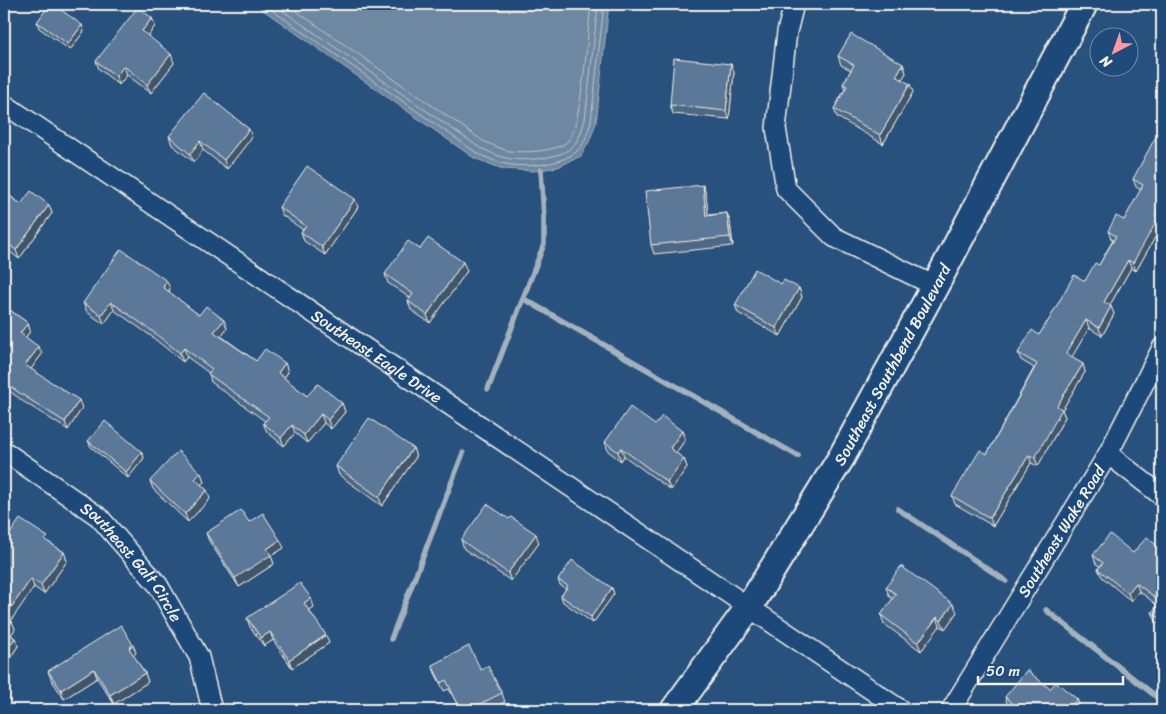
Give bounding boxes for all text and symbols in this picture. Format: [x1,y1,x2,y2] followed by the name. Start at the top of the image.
[1088,28,1138,78] north arrow
[1094,49,1118,75] text: N
[826,257,960,472] street label: Southeast Southbend Boulevard
[305,301,448,411] street label: Southeast Eagle Drive
[1009,458,1114,603] street label: Southeast Wake Road
[74,494,190,628] street label: Southeast Galt Circle
[978,654,1124,686] scale bar
[986,658,1021,684] text: 50 m

